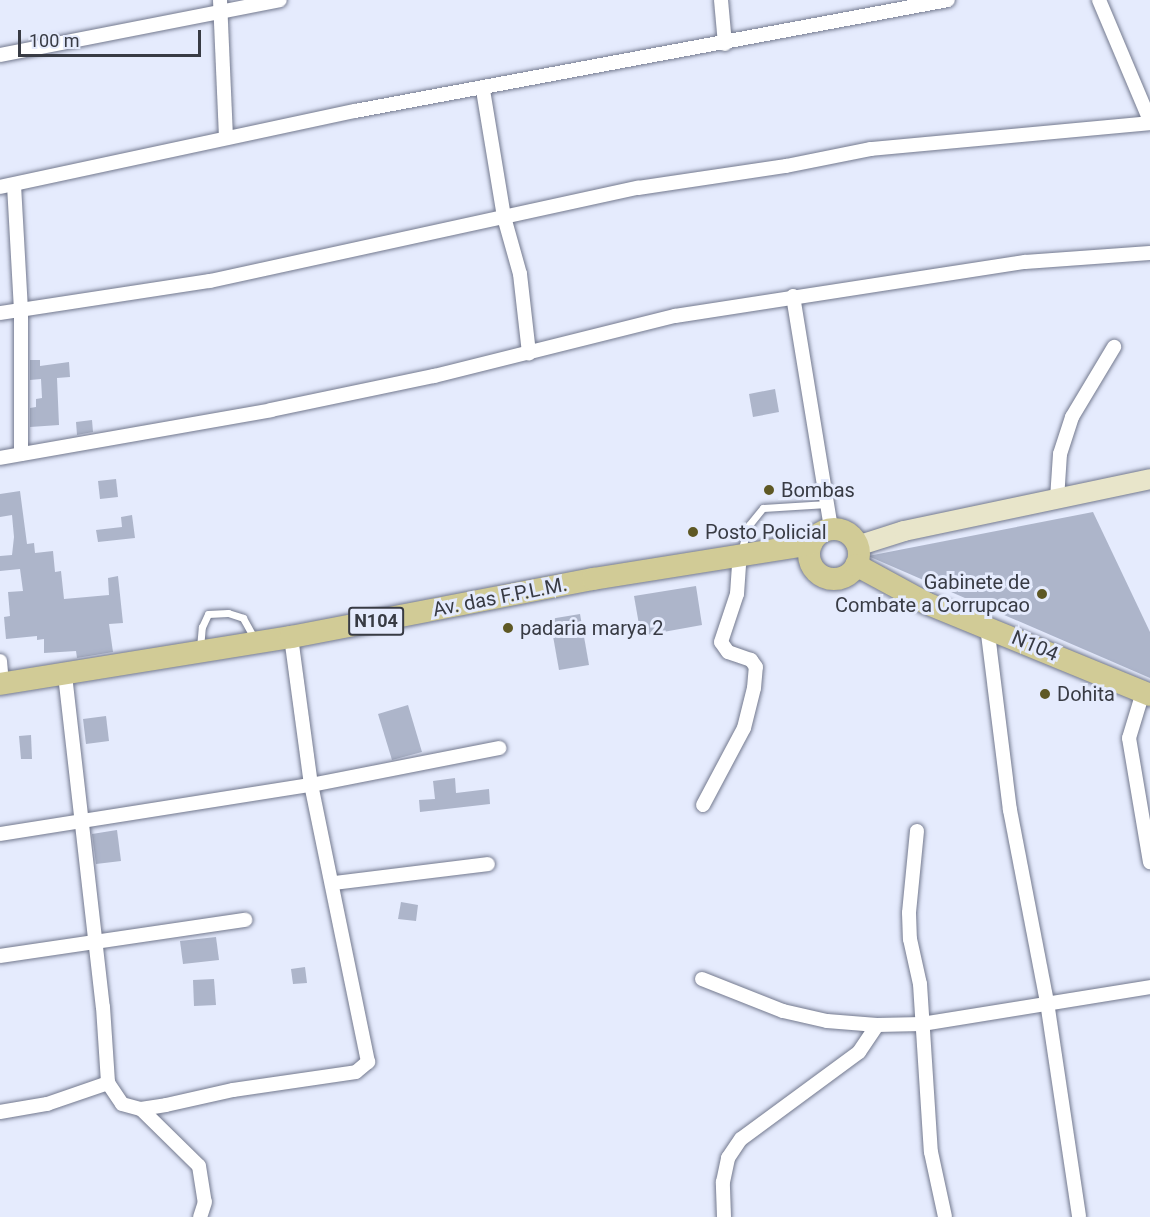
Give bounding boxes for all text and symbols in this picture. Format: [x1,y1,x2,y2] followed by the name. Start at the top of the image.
[21,18,204,56] scale bar
[29,30,80,51] text: 100 m
[781,478,855,502] place label: Bombas
[762,483,776,497] marker: Bombas
[705,520,827,544] place label: Posto Policial
[686,525,700,539] marker: Posto Policial
[835,570,1030,617] place label: Gabinete de Combate a Corrupcao
[431,572,569,622] street label: Av. das F.P.L.M.
[1035,587,1049,601] marker: Gabinete de Combate a Corrupcao
[348,606,404,636] road number: N104
[520,616,664,640] place label: padaria marya 2
[501,621,515,635] marker: padaria marya 2
[1008,626,1062,666] street label: N104
[1057,682,1115,706] place label: Dohita
[1038,687,1052,701] marker: Dohita

